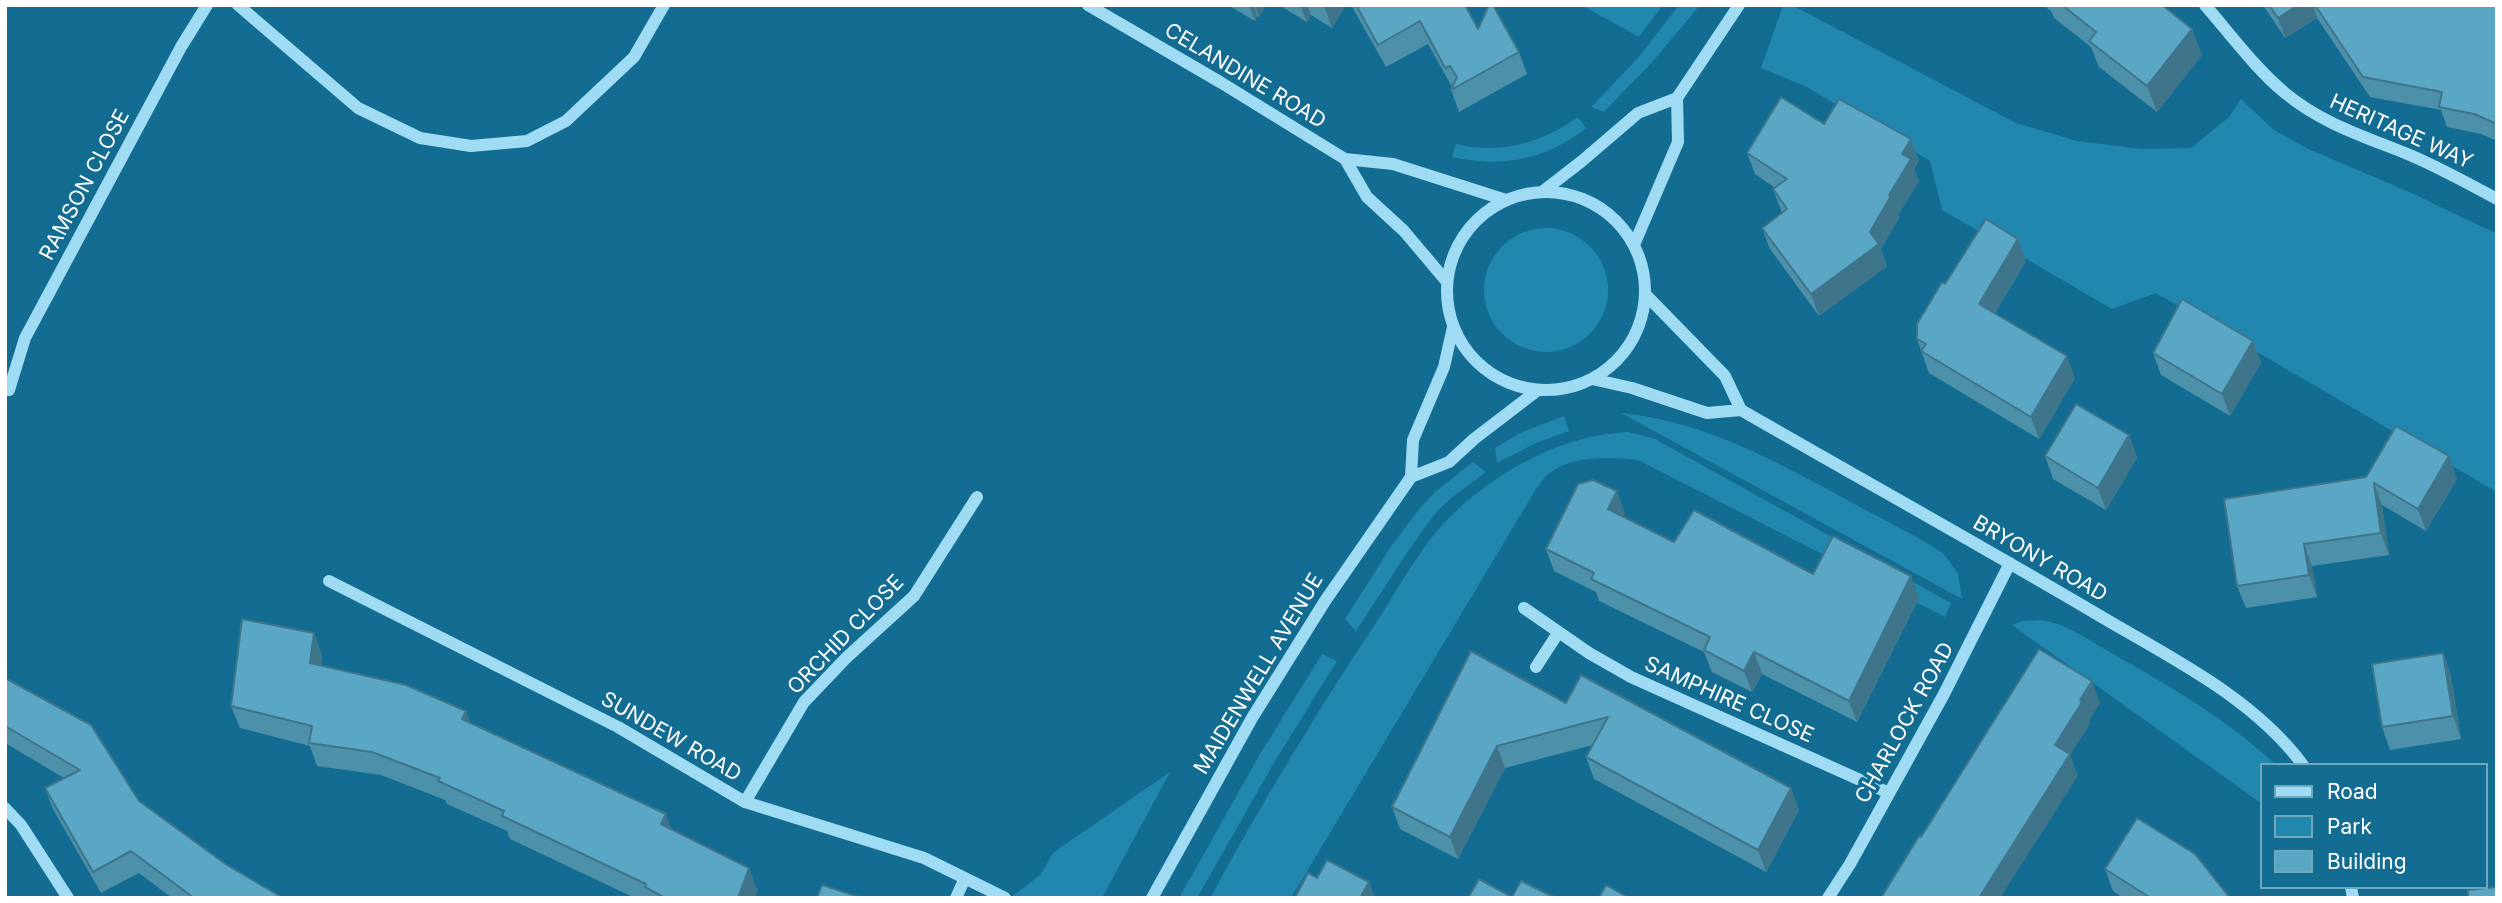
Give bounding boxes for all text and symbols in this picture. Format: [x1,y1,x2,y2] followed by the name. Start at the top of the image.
[1160,18,1330,134] street label: CELANDINE ROAD
[2326,89,2476,175] street label: HERITAGE WAY
[35,105,135,265] street label: RAMSON CLOSE
[1968,510,2112,608] street label: BRYONY ROAD
[1189,569,1329,779] street label: MAIDENWELL AVENUE
[783,570,909,700] street label: ORCHID CLOSE
[1850,638,1960,808] street label: CHARLOCK ROAD
[1641,651,1817,749] street label: SAMPHIRE CLOSE
[596,687,746,787] street label: SUNDEW ROAD
[2260,763,2488,889] legend
[2327,779,2378,804] text: Road
[2327,814,2372,839] text: Park
[2327,849,2407,874] text: Building

